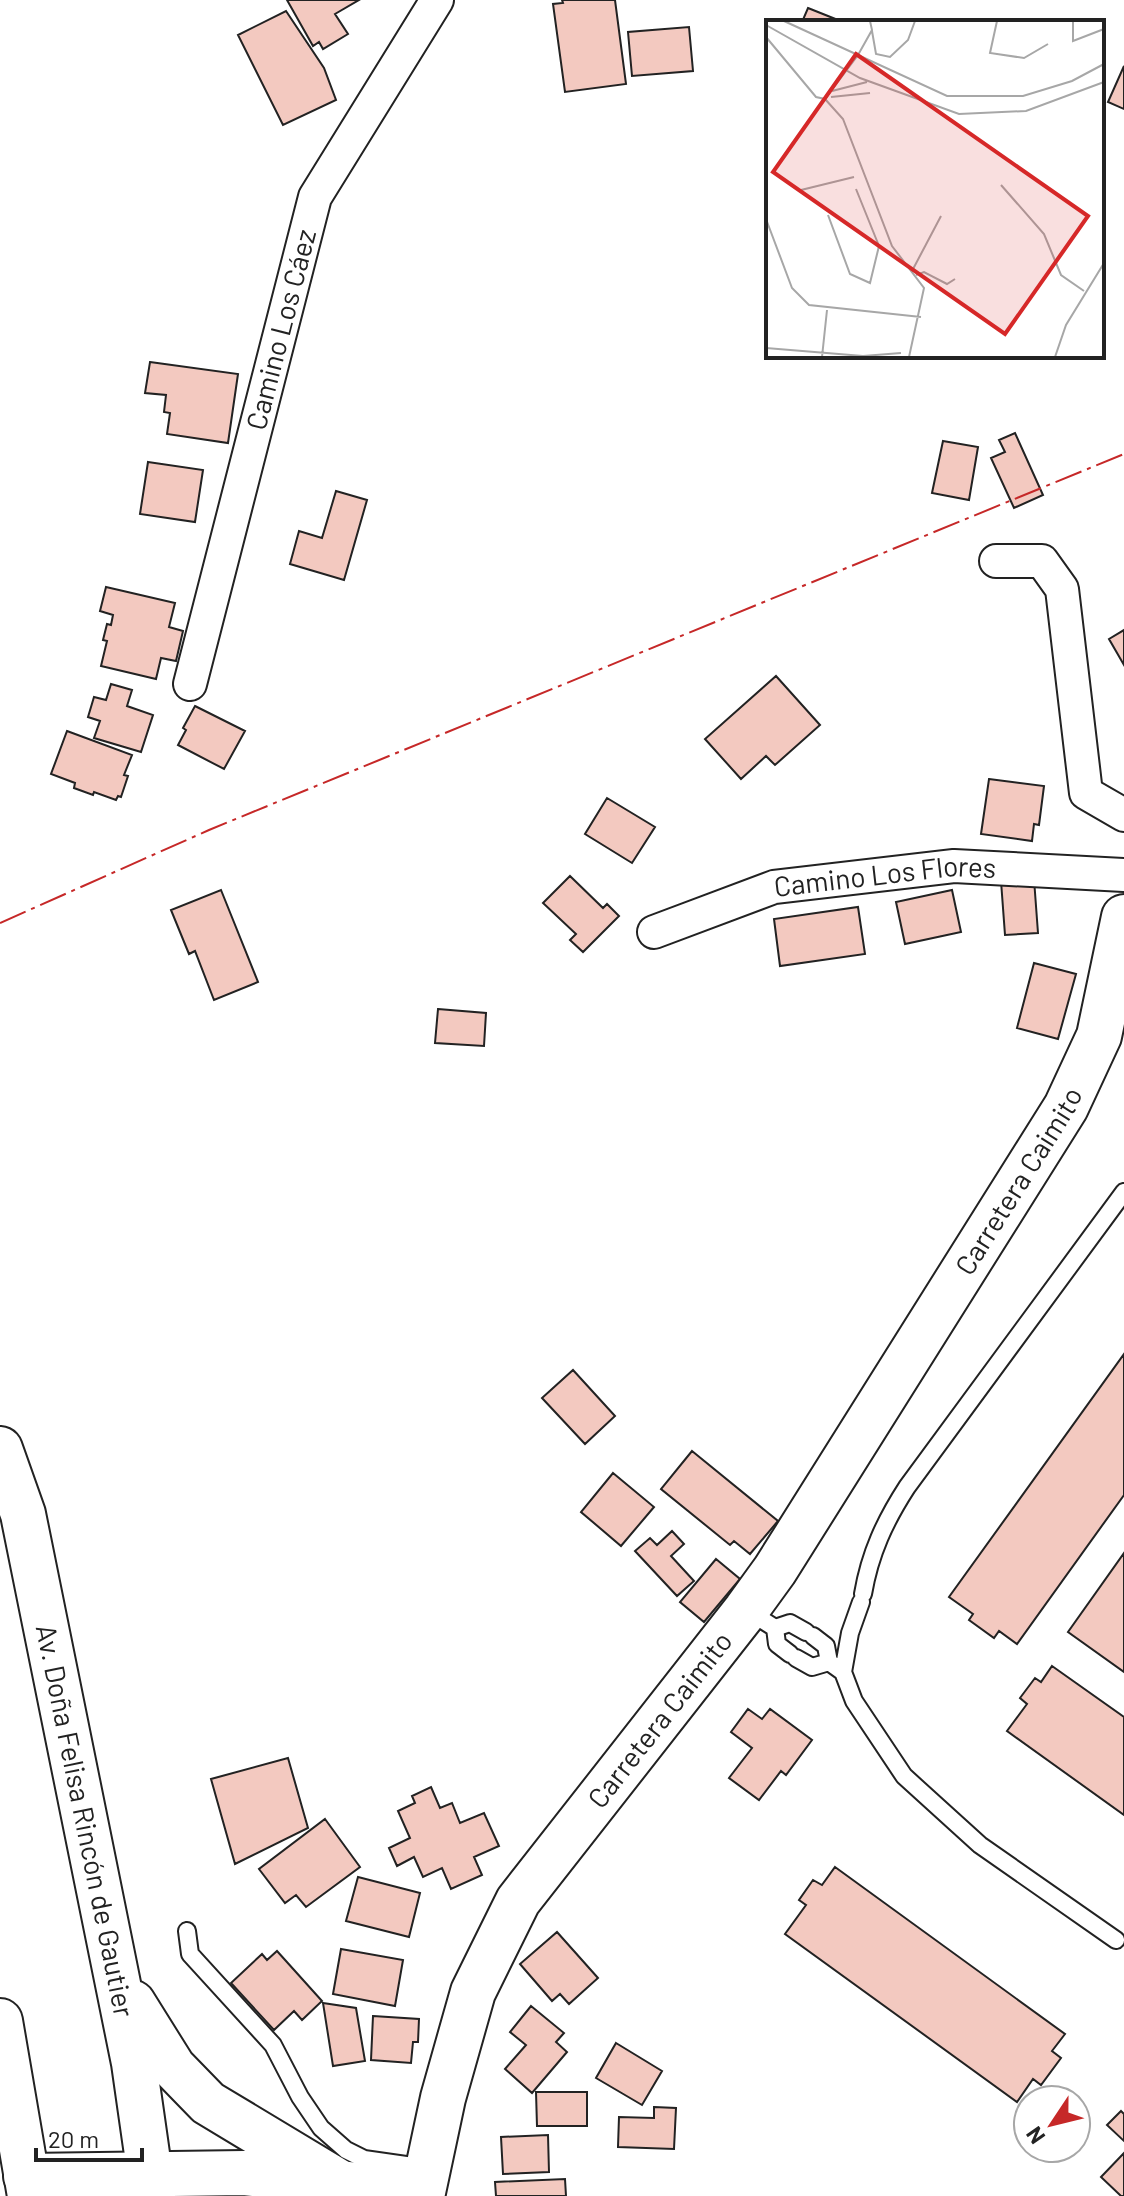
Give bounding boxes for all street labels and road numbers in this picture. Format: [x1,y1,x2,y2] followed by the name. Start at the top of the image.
[238,225,322,433] street label: Camino Los Cáez
[772,848,997,903] street label: Camino Los Flores
[947,1082,1089,1281] street label: Carretera Caimito
[30,1621,142,2020] street label: Av. Doña Felisa Rincón de Gautier
[580,1624,739,1814] street label: Carretera Caimito

